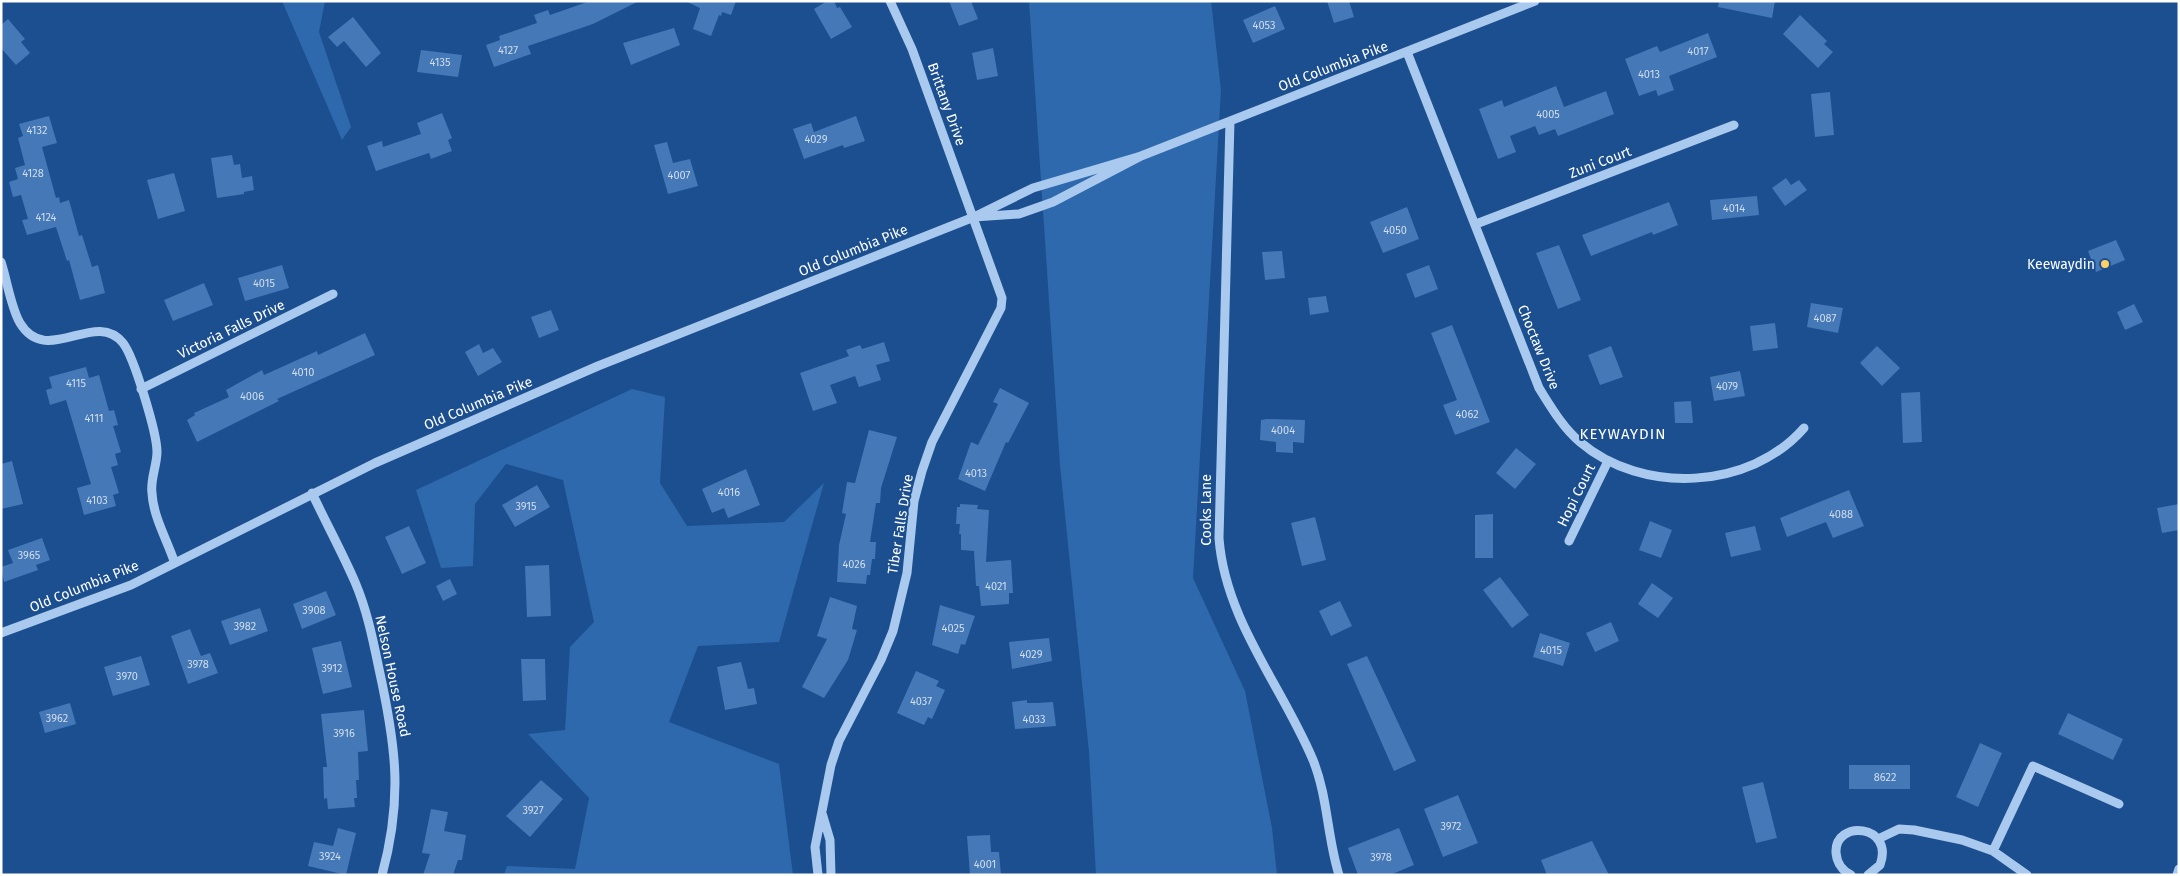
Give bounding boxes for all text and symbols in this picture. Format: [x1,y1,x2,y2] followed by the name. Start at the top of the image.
[1253,19,1275,32] house number: 4053
[1276,38,1390,95] street label: Old Columbia Pike
[498,44,518,57] house number: 4127
[1687,45,1709,58] house number: 4017
[430,56,451,69] house number: 4135
[924,60,969,148] street label: Brittany Drive
[1638,68,1660,81] house number: 4013
[1536,108,1560,121] house number: 4005
[27,124,47,137] house number: 4132
[805,133,828,146] house number: 4029
[1567,142,1635,182] street label: Zuni Court
[22,167,44,180] house number: 4128
[668,169,691,182] house number: 4007
[1723,202,1745,215] house number: 4014
[36,211,57,224] house number: 4124
[796,221,910,280] street label: Old Columbia Pike
[1383,224,1407,237] house number: 4050
[2027,256,2095,273] place label: Keewaydin
[2099,258,2111,270] marker: Keewaydin
[253,277,275,290] house number: 4015
[175,296,287,363] street label: Victoria Falls Drive
[1514,302,1563,392] street label: Choctaw Drive
[1814,312,1836,325] house number: 4087
[292,366,314,379] house number: 4010
[421,373,535,434] street label: Old Columbia Pike
[66,377,87,390] house number: 4115
[1716,380,1738,393] house number: 4079
[240,390,264,403] house number: 4006
[1455,408,1479,421] house number: 4062
[84,412,104,425] house number: 4111
[1271,424,1295,437] house number: 4004
[1580,425,1666,443] district label: KEYWAYDIN
[1554,460,1599,530] street label: Hopi Court
[965,467,987,480] house number: 4013
[884,473,917,575] street label: Tiber Falls Drive
[1198,474,1215,546] street label: Cooks Lane
[718,486,740,499] house number: 4016
[86,494,108,507] house number: 4103
[515,500,537,513] house number: 3915
[1829,508,1853,521] house number: 4088
[18,549,41,562] house number: 3965
[27,557,141,616] street label: Old Columbia Pike
[842,558,866,571] house number: 4026
[985,580,1007,593] house number: 4021
[302,604,326,617] house number: 3908
[371,614,414,738] street label: Nelson House Road
[234,620,256,633] house number: 3982
[942,622,965,635] house number: 4025
[1540,644,1562,657] house number: 4015
[1020,648,1043,661] house number: 4029
[187,658,209,671] house number: 3978
[321,662,343,675] house number: 3912
[116,670,138,683] house number: 3970
[910,695,932,708] house number: 4037
[46,712,68,725] house number: 3962
[1023,713,1045,726] house number: 4033
[333,727,355,740] house number: 3916
[1874,771,1896,784] house number: 8622
[522,804,544,817] house number: 3927
[1440,820,1462,833] house number: 3972
[319,850,341,863] house number: 3924
[1370,851,1392,864] house number: 3978
[974,858,996,871] house number: 4001

